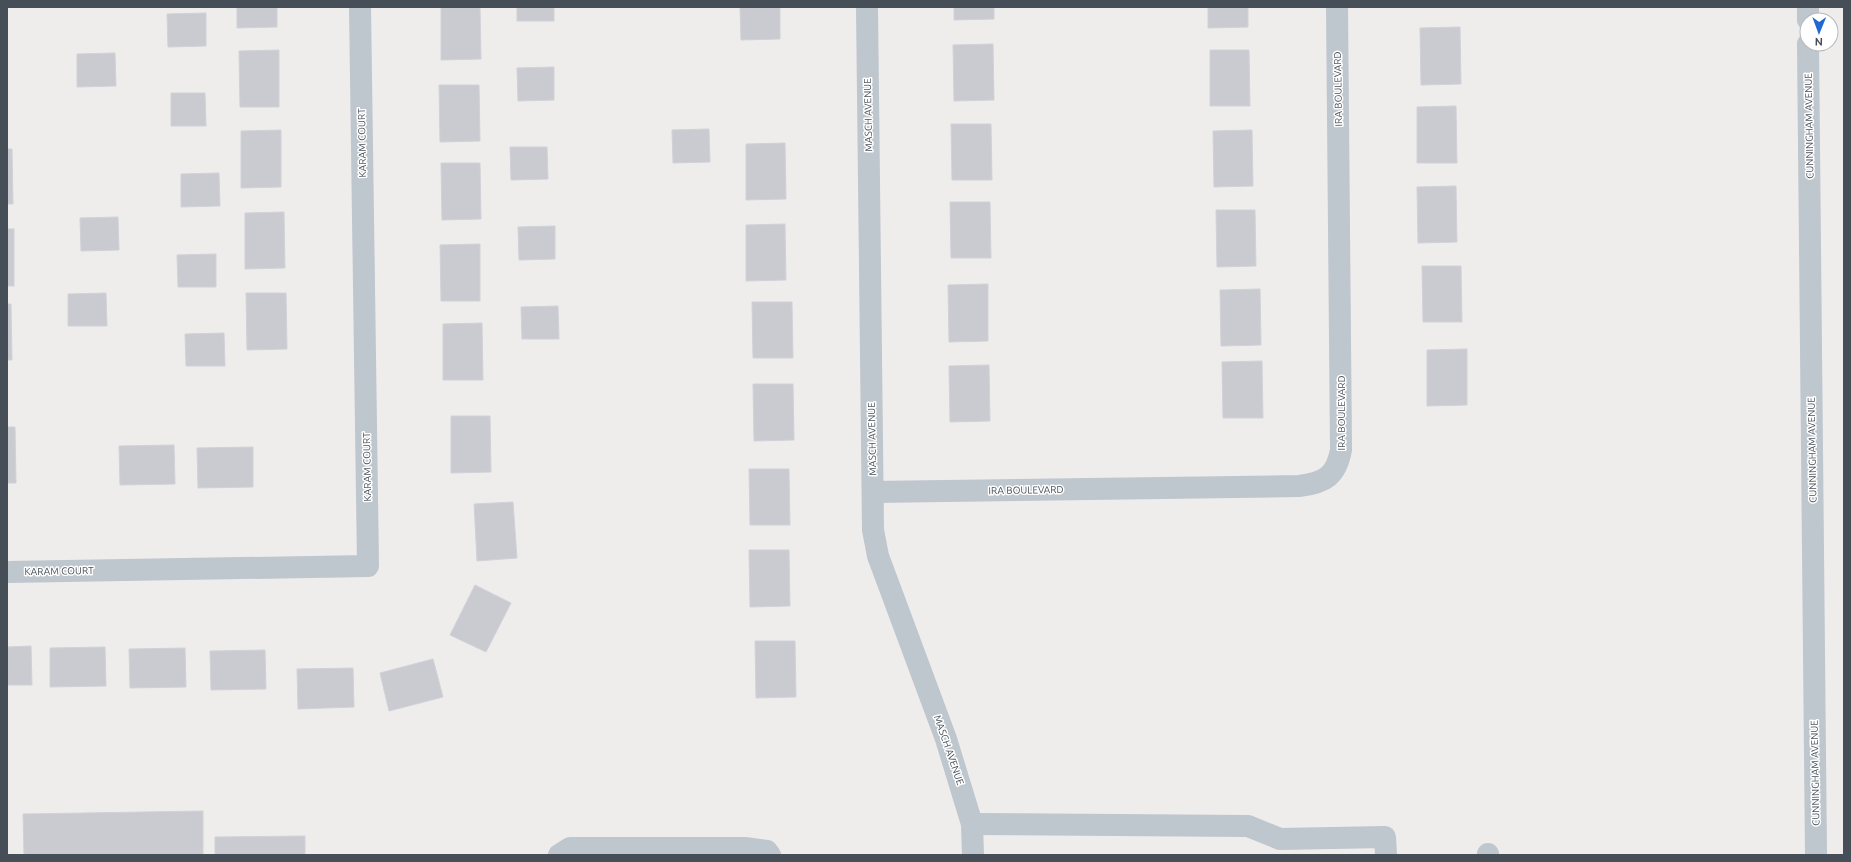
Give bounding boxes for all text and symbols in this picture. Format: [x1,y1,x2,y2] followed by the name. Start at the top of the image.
[1799,12,1839,52] north arrow
[1815,36,1823,48] text: N
[1332,51,1344,127] street label: IRA BOULEVARD
[1803,73,1815,179] street label: CUNNINGHAM AVENUE
[862,78,874,152] street label: MASCH AVENUE
[356,108,368,178] street label: KARAM COURT
[1336,375,1347,451] street label: IRA BOULEVARD
[1806,397,1818,503] street label: CUNNINGHAM AVENUE
[866,402,878,476] street label: MASCH AVENUE
[361,432,373,502] street label: KARAM COURT
[988,484,1064,496] street label: IRA BOULEVARD
[24,565,94,577] street label: KARAM COURT
[932,713,966,787] street label: MASCH AVENUE
[1809,720,1821,826] street label: CUNNINGHAM AVENUE

